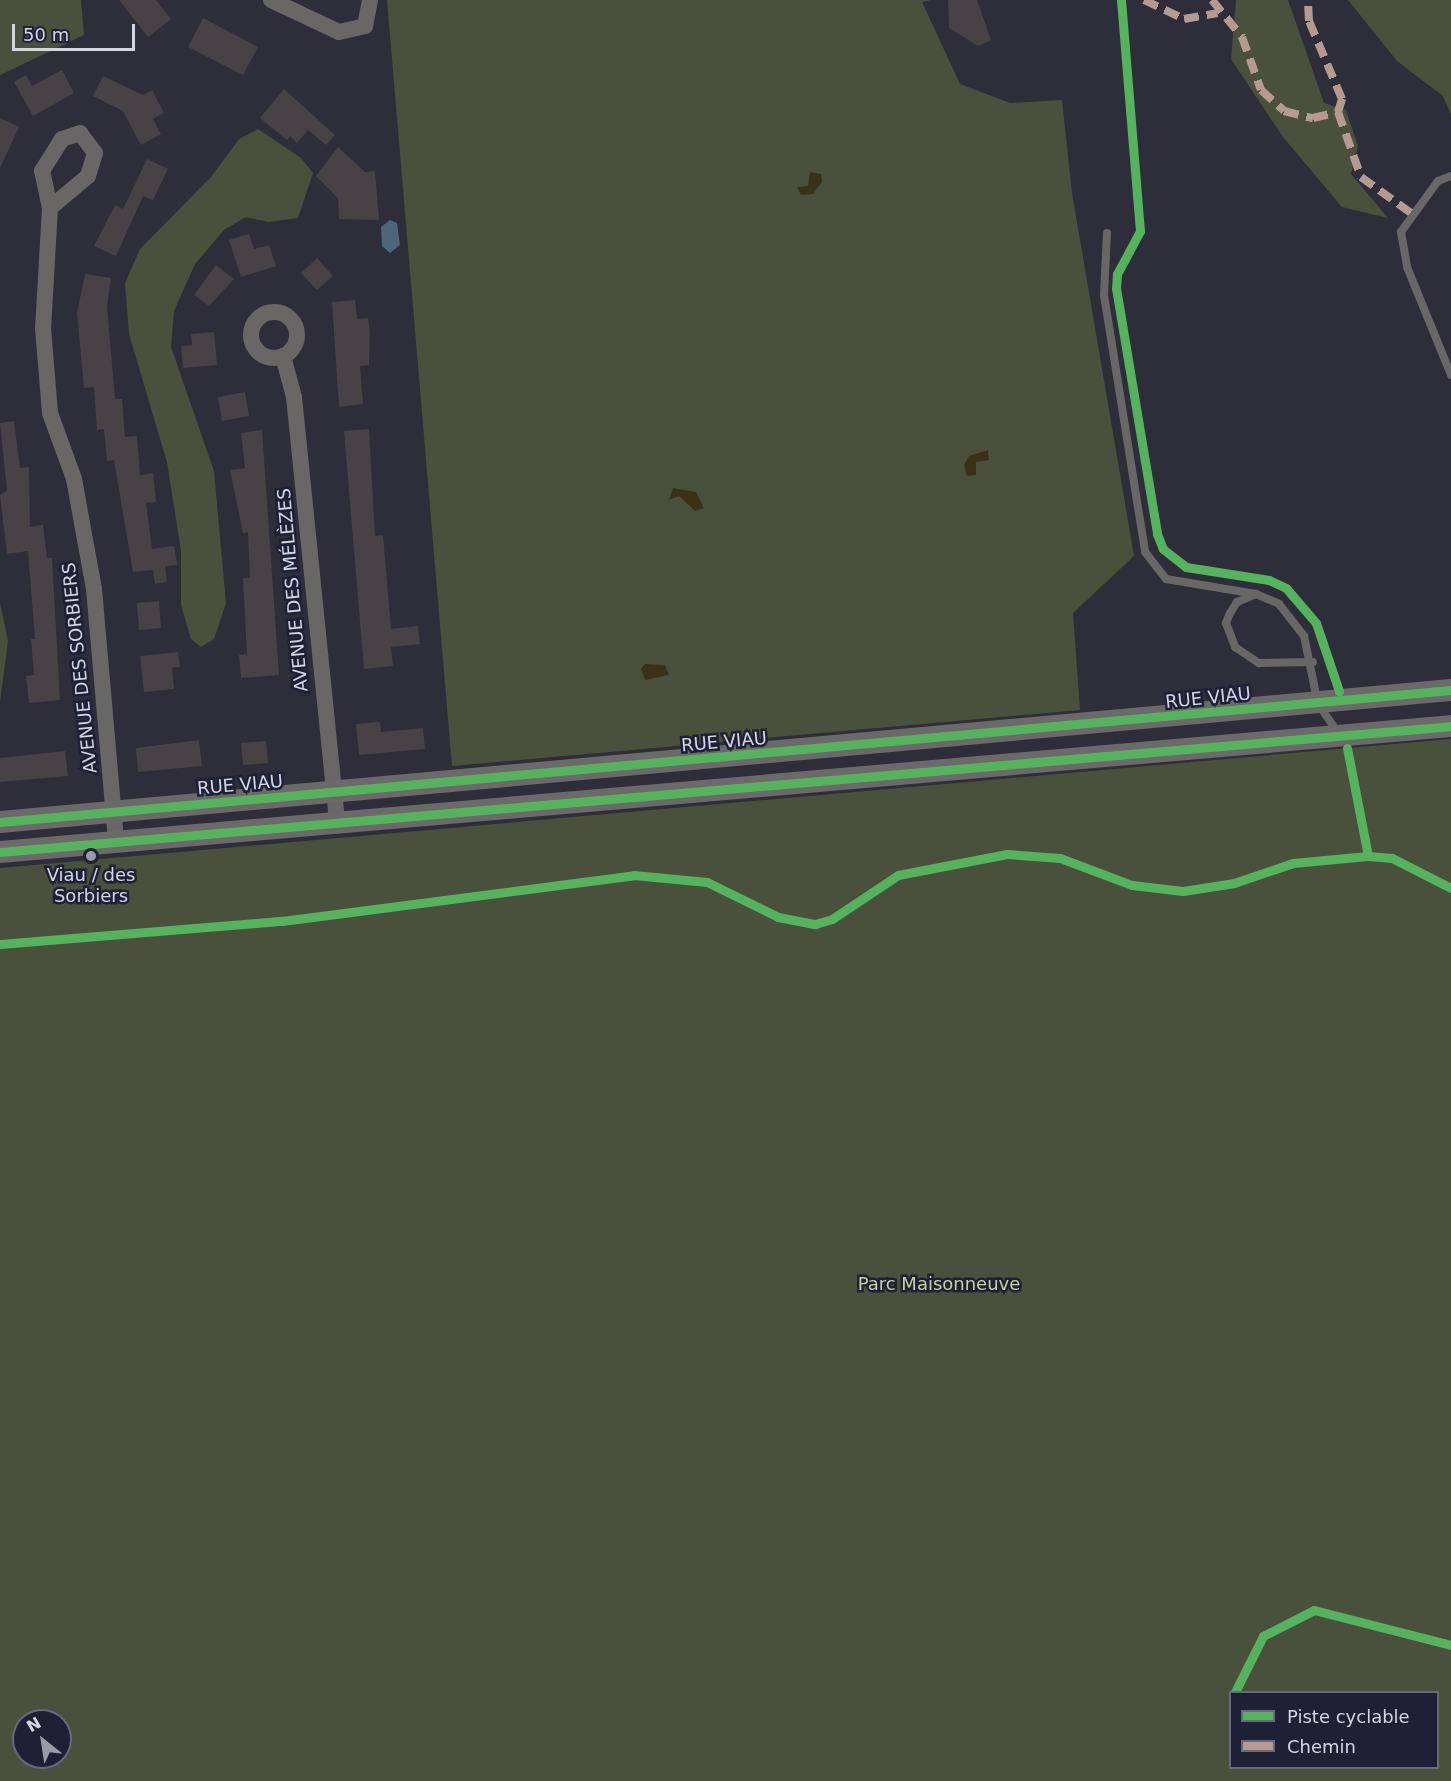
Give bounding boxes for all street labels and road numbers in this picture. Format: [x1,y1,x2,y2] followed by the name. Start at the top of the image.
[273,487,313,693] street label: AVENUE DES MÉLÈZES
[58,561,102,775] street label: AVENUE DES SORBIERS
[1164,683,1252,713] street label: RUE VIAU
[680,727,768,757] street label: RUE VIAU
[196,770,284,800] street label: RUE VIAU

